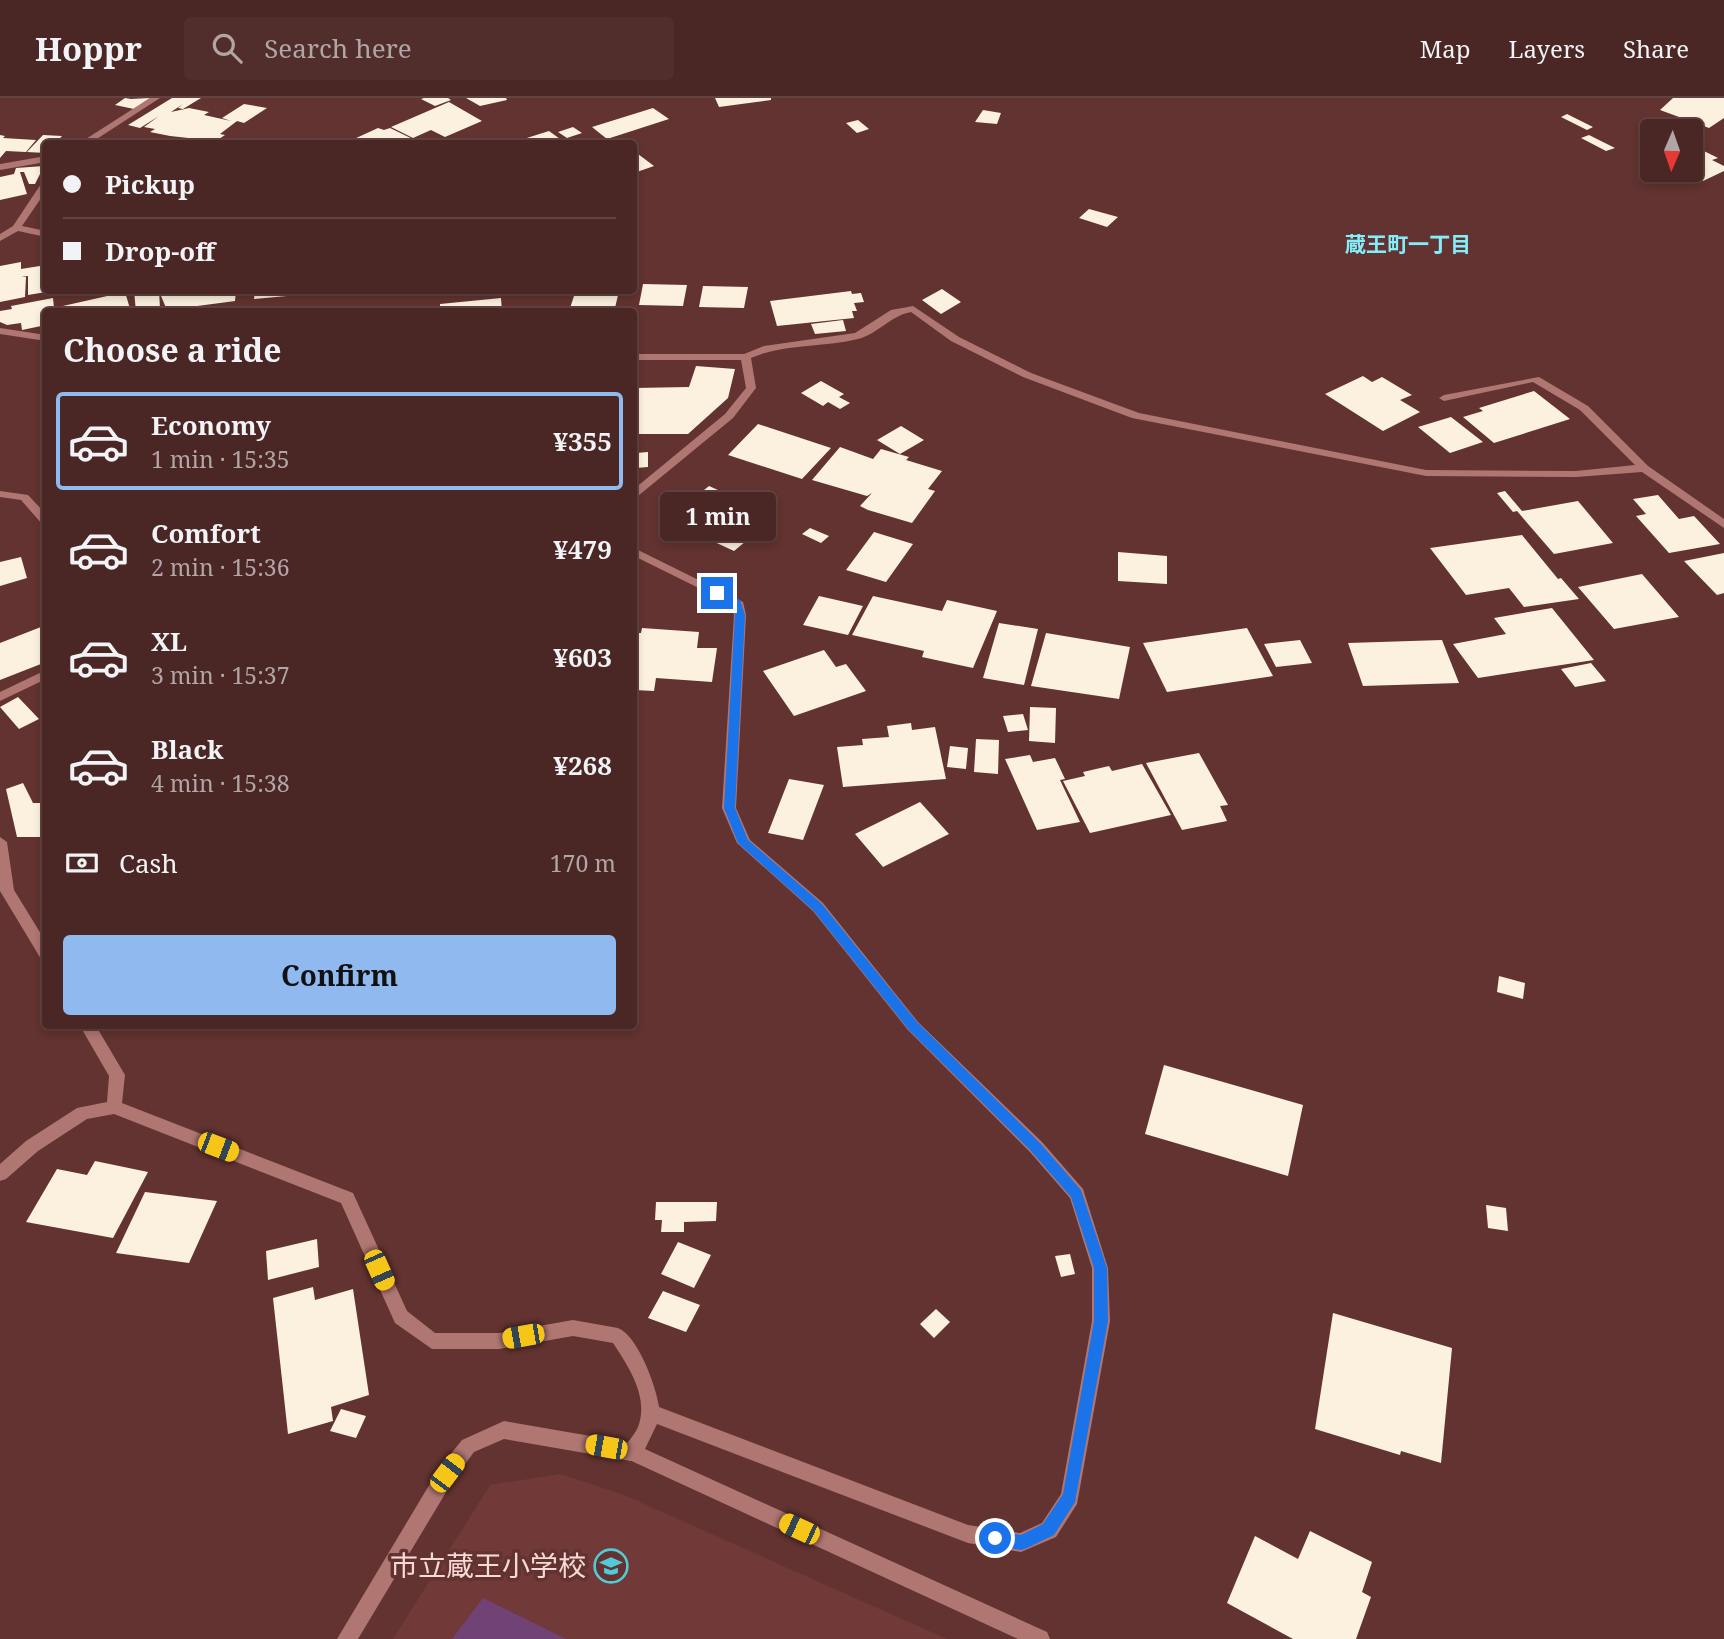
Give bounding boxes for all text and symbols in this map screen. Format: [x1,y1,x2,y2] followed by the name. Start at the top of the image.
[184,17,674,80] search box
[35,26,142,71] text: Hoppr
[208,29,246,67] icon: search
[264,30,412,66] text: Search here
[1420,32,1471,65] text: Map
[1509,32,1585,65] text: Layers
[1623,32,1689,65] text: Share
[1640,119,1703,182] north arrow
[1640,119,1703,182] map controls
[105,166,195,202] text: Pickup
[1345,230,1471,258] district label: 蔵王町一丁目
[105,233,215,269] text: Drop-off
[63,328,282,371] text: Choose a ride
[151,407,271,443] text: Economy
[67,410,130,473] icon: car
[553,423,612,459] text: ¥355
[151,443,289,475] text: 1 min · 15:35
[659,491,775,540] callout: 1 min
[685,500,751,532] text: 1 min
[151,515,261,551] text: Comfort
[67,518,130,581] icon: car
[553,531,612,567] text: ¥479
[151,551,289,583] text: 2 min · 15:36
[701,577,733,609] route end
[151,623,187,659] text: XL
[67,626,130,689] icon: car
[553,639,612,675] text: ¥603
[151,659,289,691] text: 3 min · 15:37
[151,731,224,767] text: Black
[67,734,130,797] icon: car
[553,747,612,783] text: ¥268
[151,767,289,799] text: 4 min · 15:38
[63,844,101,882] icon: cash
[119,845,178,881] text: Cash
[550,847,616,879] text: 170 m
[63,935,616,1015] button: Confirm
[195,1130,242,1164] car
[361,1247,398,1293] car
[501,1322,546,1350] car
[584,1433,629,1461] car
[426,1450,469,1496] car
[776,1511,823,1547] car
[979,1522,1011,1554] route start
[390,1546,586,1584] place label: 市立蔵王小学校
[592,1547,630,1585] school or university icon: 市立蔵王小学校

